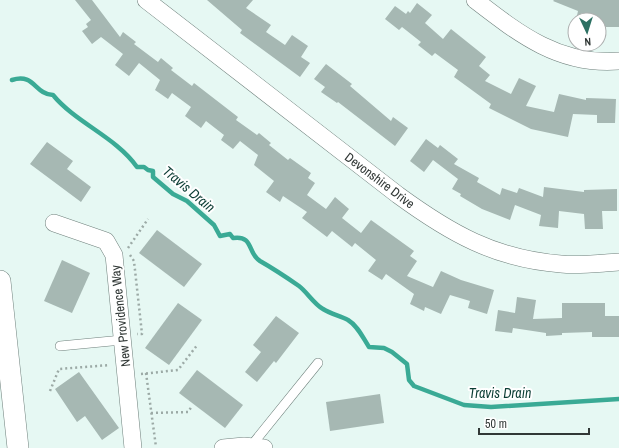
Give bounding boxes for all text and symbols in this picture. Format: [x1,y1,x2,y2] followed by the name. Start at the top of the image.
[567,12,607,52] north arrow
[584,35,591,49] text: N
[341,149,418,212] street label: Devonshire Drive
[159,162,219,216] water label: Travis Drain
[107,264,134,368] street label: New Providence Way
[469,384,531,402] water label: Travis Drain
[479,410,589,436] scale bar
[485,416,507,432] text: 50 m

